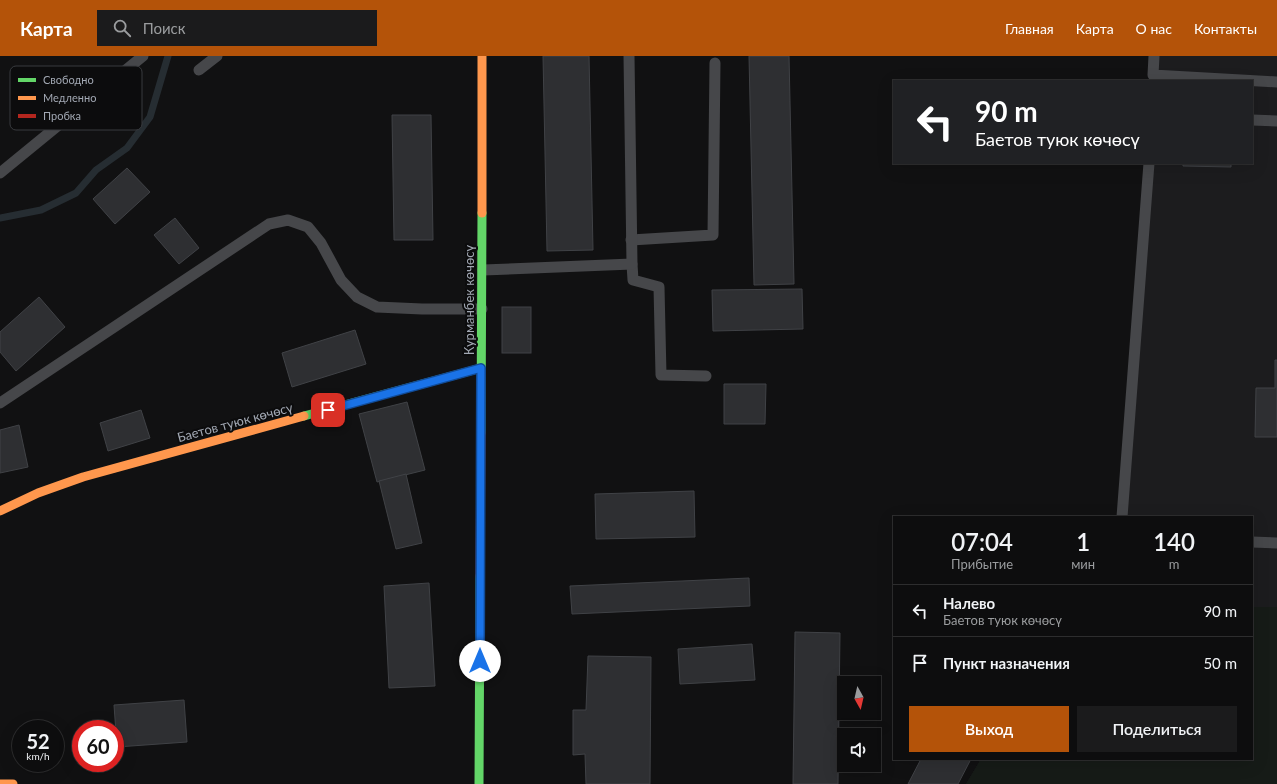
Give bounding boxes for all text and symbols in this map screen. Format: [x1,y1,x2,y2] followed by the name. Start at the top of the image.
[97,10,377,46] search box
[20,17,73,40] text: Карта
[111,17,133,39] icon: search
[143,19,186,37] text: Поиск
[1005,20,1054,37] text: Главная
[1076,20,1114,37] text: Карта
[1136,20,1172,37] text: О нас
[1194,20,1257,37] text: Контакты
[10,66,142,130] legend
[43,73,94,86] text: Свободно
[43,91,96,104] text: Медленно
[975,94,1038,128] text: 90 m
[909,96,961,148] icon: left
[43,109,81,122] text: Пробка
[975,128,1140,150] text: Баетов туюк көчөсү
[461,245,477,355] street label: Курманбек көчөсү
[311,393,345,427] pin
[175,399,295,445] street label: Баетов туюк көчөсү
[317,399,339,421] icon: arrive
[951,527,1013,556] text: 07:04
[1076,527,1090,556] text: 1
[1153,527,1195,556] text: 140
[951,556,1013,572] text: Прибытие
[1071,556,1095,572] text: мин
[1169,556,1179,572] text: m
[943,594,995,612] text: Налево
[909,600,931,622] icon: left
[1203,602,1237,620] text: 90 m
[943,612,1062,628] text: Баетов туюк көчөсү
[459,640,501,682] position arrow
[909,652,931,674] icon: arrive
[943,654,1070,672] text: Пункт назначения
[1203,654,1237,672] text: 50 m
[837,676,881,720] north arrow
[837,676,881,772] map controls
[909,706,1069,752] button: Выход
[1077,706,1237,752] button: Поделиться
[72,720,124,772] speed limit sign: 60
[837,728,881,772] button: sound
[26,729,50,753] text: 52
[26,750,50,762] text: km/h

